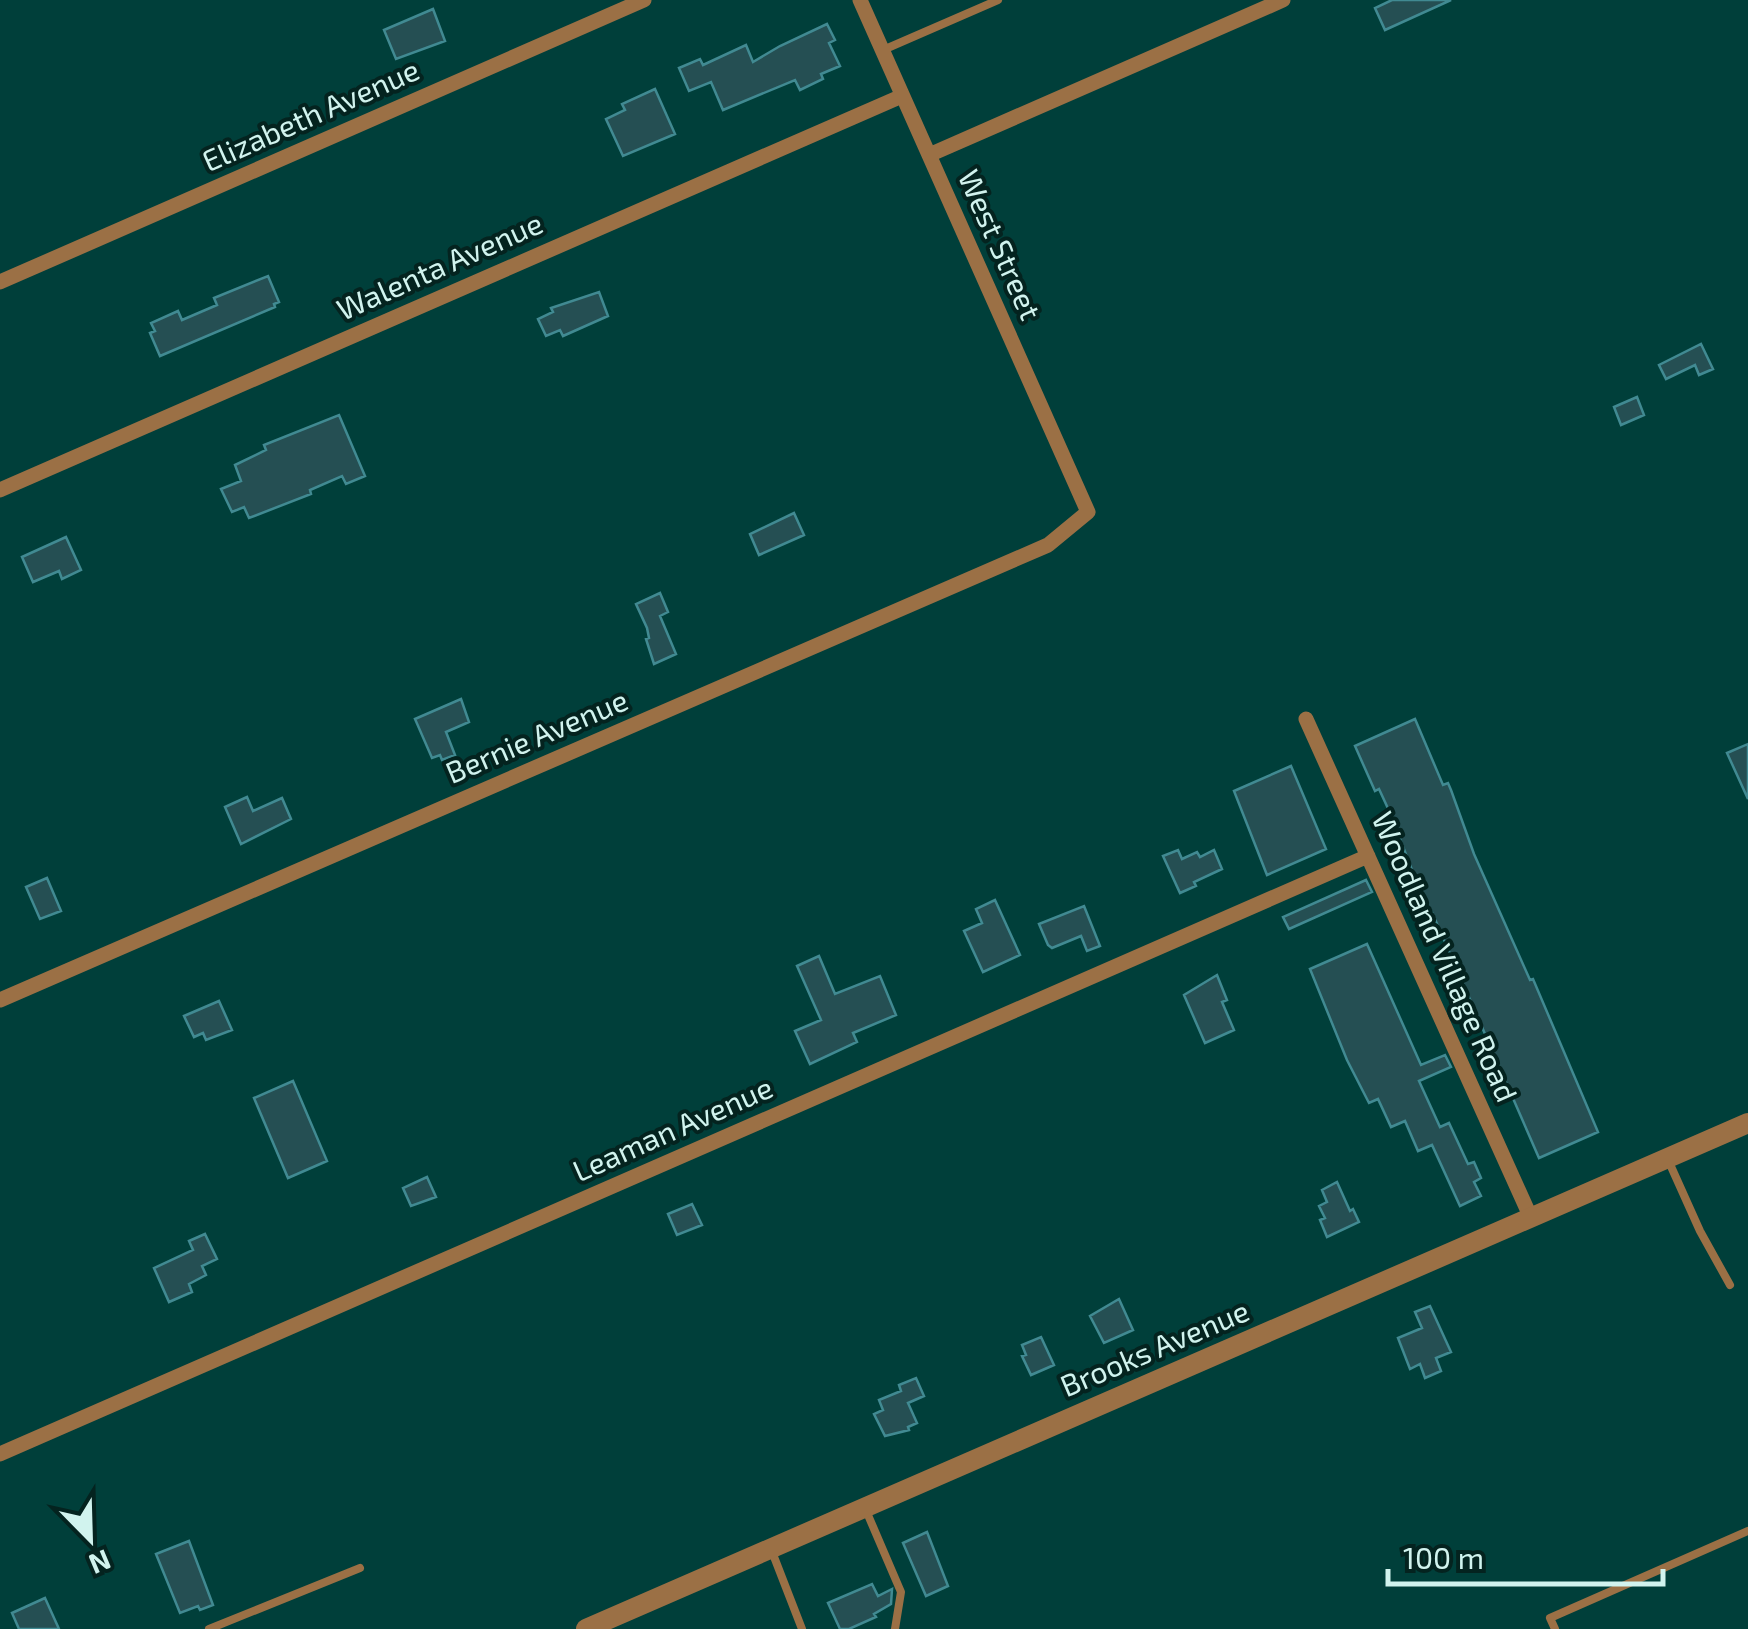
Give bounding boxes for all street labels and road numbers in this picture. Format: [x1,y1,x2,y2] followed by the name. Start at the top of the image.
[196,50,424,178] street label: Elizabeth Avenue
[952,163,1050,325] street label: West Street
[331,204,548,327] street label: Walenta Avenue
[440,681,633,790] street label: Bernie Avenue
[1366,806,1526,1107] street label: Woodland Village Road
[567,1068,778,1188] street label: Leaman Avenue
[1055,1291,1254,1403] street label: Brooks Avenue

